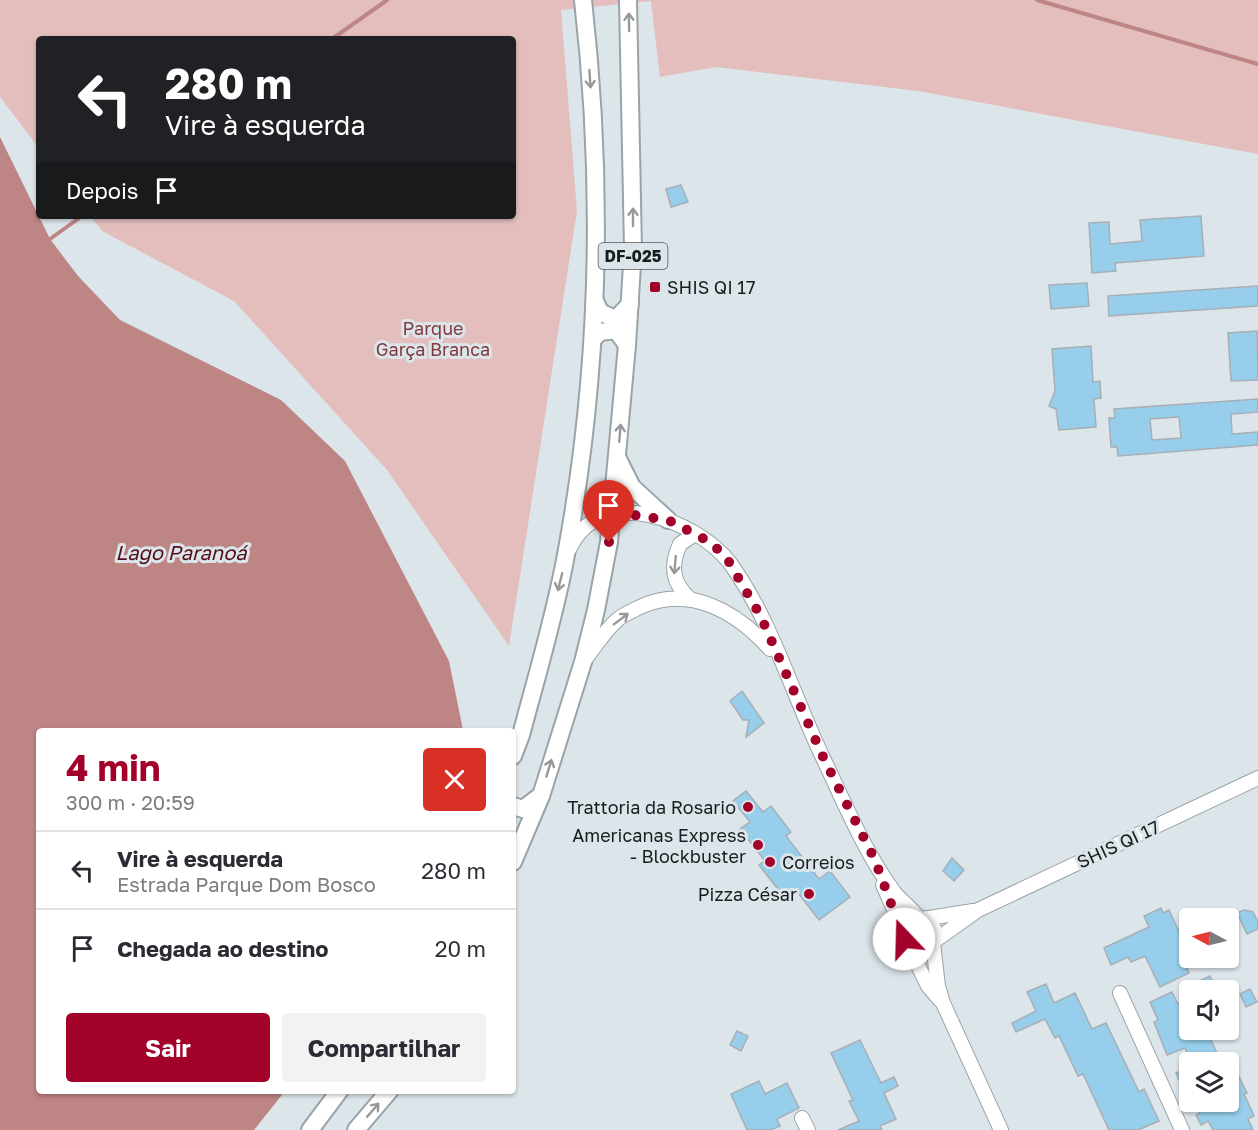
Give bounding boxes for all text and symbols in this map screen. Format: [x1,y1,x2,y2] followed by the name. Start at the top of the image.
[623,13,635,33] one-way arrow
[165,58,292,108] text: 280 m
[66,60,144,138] icon: left
[585,69,596,89] one-way arrow
[165,109,366,141] text: Vire à esquerda
[150,174,183,207] icon: arrive
[66,177,138,204] text: Depois
[627,207,639,227] one-way arrow
[598,243,668,269] road number: DF-025
[667,276,756,298] place label: SHIS QI 17
[648,280,662,294] marker: SHIS QI 17
[376,317,490,360] park label: Parque Garça Branca
[615,423,626,443] one-way arrow
[583,480,634,542] pin
[592,489,625,522] icon: arrive
[116,540,249,565] water label: Lago Paranoá
[669,554,680,574] one-way arrow
[553,573,565,592] one-way arrow
[613,612,629,625] one-way arrow
[66,746,161,789] text: 4 min
[423,748,486,811] button: close
[545,759,556,778] one-way arrow
[66,790,195,814] text: 300 m · 20:59
[567,796,736,818] place label: Trattoria da Rosario
[741,800,755,814] marker: Trattoria da Rosario
[1073,815,1163,873] street label: SHIS QI 17
[572,824,746,867] place label: Americanas Express - Blockbuster
[751,838,765,852] marker: Americanas Express - Blockbuster
[117,845,283,872] text: Vire à esquerda
[782,851,855,873] place label: Correios
[66,854,99,887] icon: left
[763,855,777,869] marker: Correios
[421,857,486,884] text: 280 m
[117,872,376,896] text: Estrada Parque Dom Bosco
[698,883,797,905] place label: Pizza César
[802,887,816,901] marker: Pizza César
[872,907,936,971] position arrow
[1179,908,1239,968] north arrow
[1179,908,1239,1112] map controls
[66,932,99,965] icon: arrive
[117,935,329,962] text: Chegada ao destino
[435,935,486,962] text: 20 m
[1179,980,1239,1040] button: sound
[66,1013,270,1082] button: Sair
[282,1013,486,1082] button: Compartilhar
[1179,1052,1239,1112] button: layers
[366,1103,380,1118] one-way arrow

